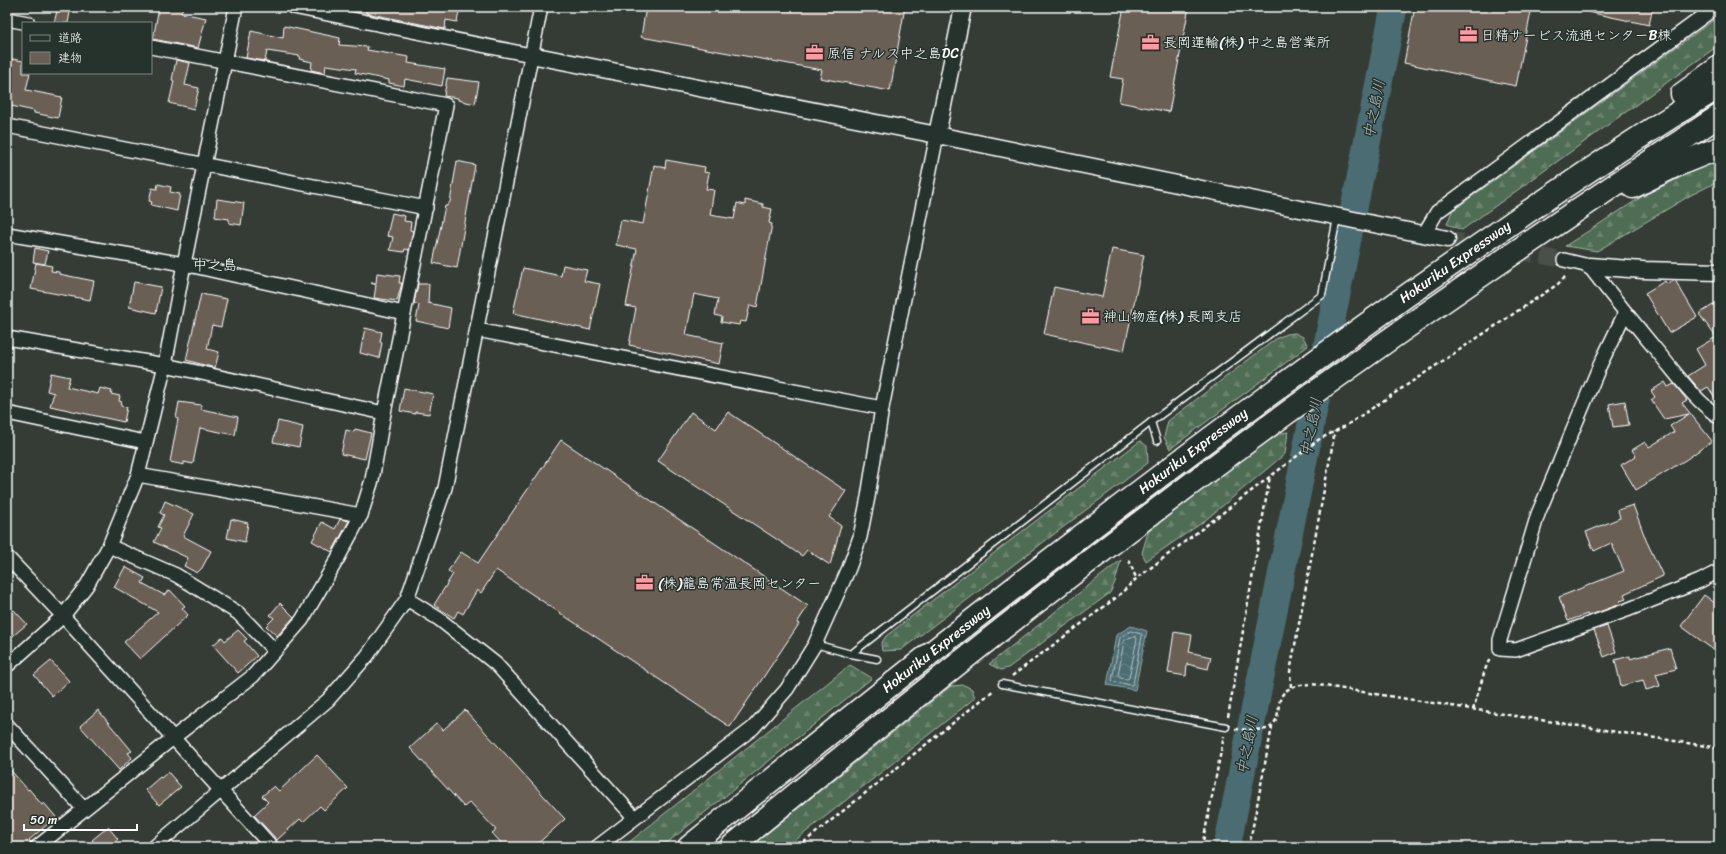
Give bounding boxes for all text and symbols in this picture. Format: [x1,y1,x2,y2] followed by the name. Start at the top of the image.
[22,22,152,74] legend
[1481,23,1672,48] place label: 日精サービス流通センターB棟
[1458,25,1478,45] office icon: 日精サービス流通センターB棟
[58,27,82,49] text: 道路
[1163,30,1331,55] place label: 長岡運輸(株) 中之島営業所
[1140,32,1160,52] office icon: 長岡運輸(株) 中之島営業所
[827,41,959,66] place label: 原信 ナルス中之島DC
[804,43,824,63] office icon: 原信 ナルス中之島DC
[58,47,82,69] text: 建物
[1356,77,1392,141] water label: 中之島川
[1394,213,1517,310] street label: Hokuriku Expressway
[192,252,238,278] district label: 中之島
[1103,304,1243,329] place label: 神山物産(株) 長岡支店
[1080,306,1100,326] office icon: 神山物産(株) 長岡支店
[1293,395,1329,459] water label: 中之島川
[1133,401,1254,501] street label: Hokuriku Expressway
[658,571,821,596] place label: (株)籠島常温長岡センター
[635,573,655,593] office icon: (株)籠島常温長岡センター
[876,598,996,700] street label: Hokuriku Expressway
[1229,713,1265,777] water label: 中之島川
[24,806,137,832] scale bar
[30,809,57,831] text: 50 m

